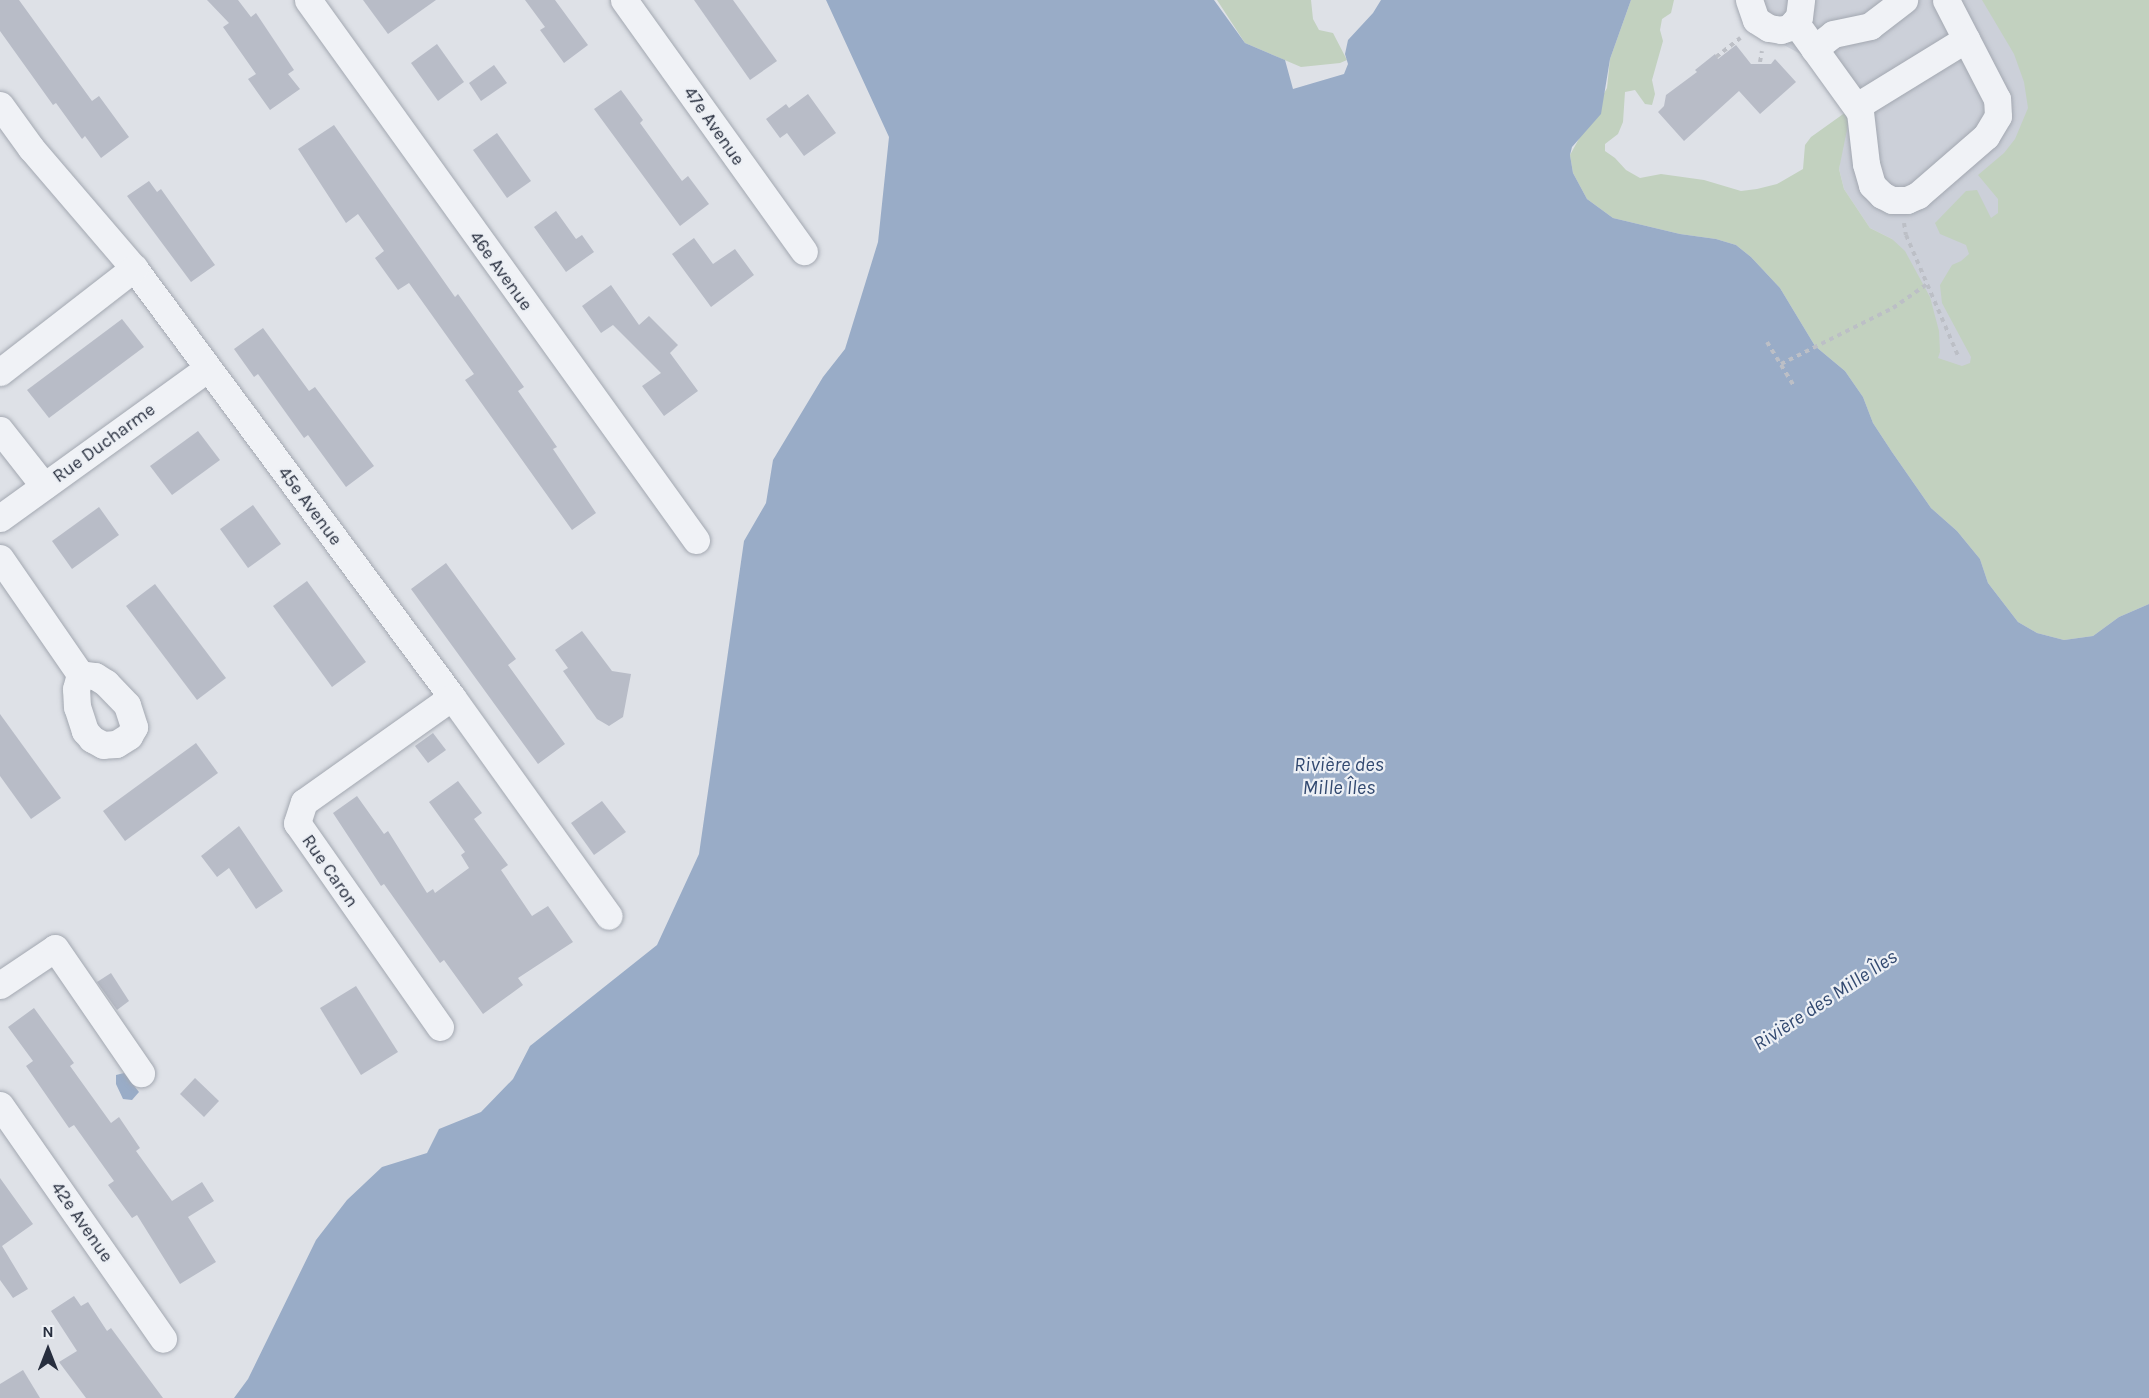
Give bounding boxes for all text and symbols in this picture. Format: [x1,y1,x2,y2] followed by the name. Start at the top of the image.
[679,82,749,170] street label: 47e Avenue
[465,227,537,315] street label: 46e Avenue
[49,399,159,487] street label: Rue Ducharme
[273,462,347,550] street label: 45e Avenue
[1294,753,1384,800] water label: Rivière des Mille Îles
[297,831,363,911] street label: Rue Caron
[1748,944,1902,1056] water label: Rivière des Mille Îles
[46,1178,118,1266] street label: 42e Avenue
[18,1320,78,1380] north arrow
[42,1322,54,1341] text: N

